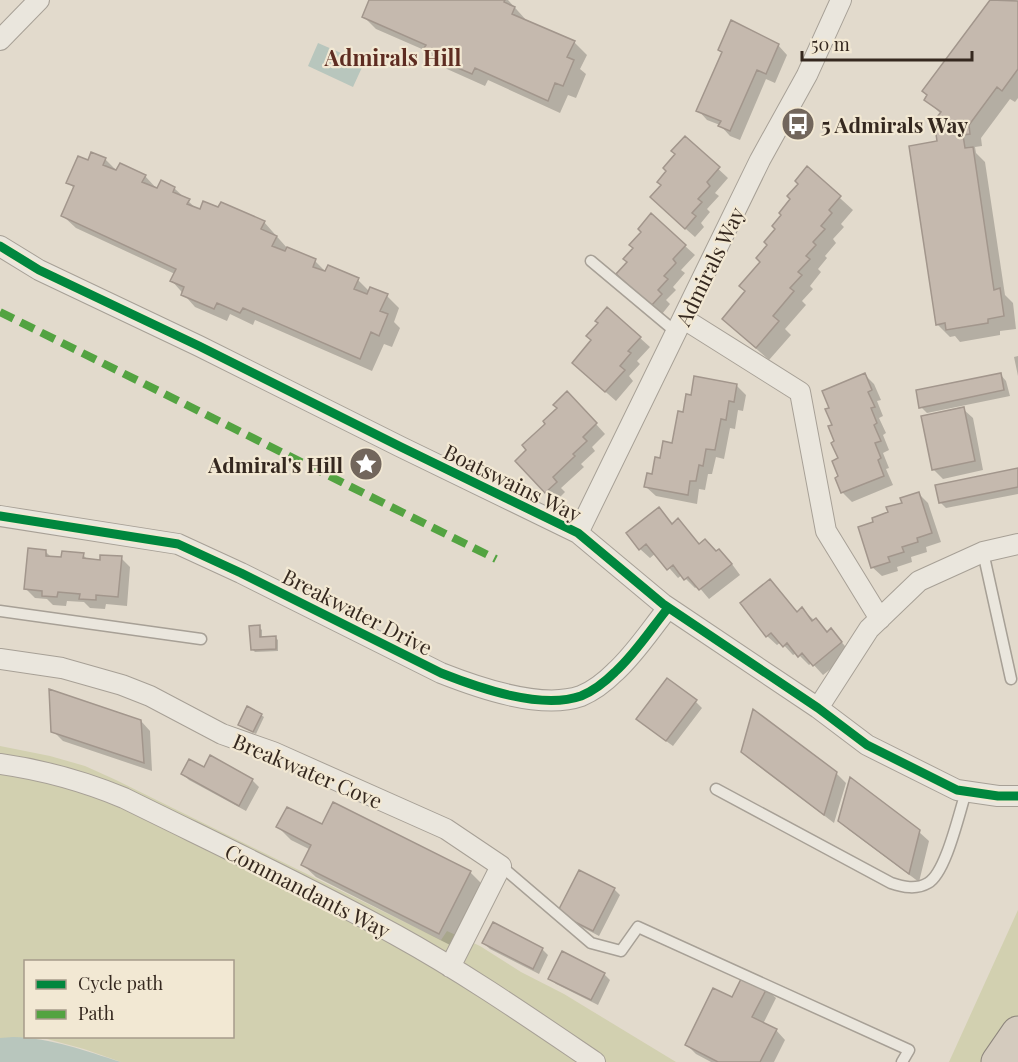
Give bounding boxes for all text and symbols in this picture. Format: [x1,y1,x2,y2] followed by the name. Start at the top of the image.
[802,24,972,62] scale bar
[811,32,850,56] text: 50 m
[324,42,462,72] district label: Admirals Hill
[780,106,816,142] bus stop icon: 5 Admirals Way
[821,110,968,138] place label: 5 Admirals Way
[668,202,750,331] street label: Admirals Way
[440,437,587,528] street label: Boatswains Way
[348,446,384,482] place icon: Admiral's Hill
[207,450,343,478] place label: Admiral's Hill
[278,561,438,661] street label: Breakwater Drive
[229,726,387,814] street label: Breakwater Cove
[221,836,396,944] street label: Commandants Way
[24,960,234,1038] legend
[78,971,163,995] text: Cycle path
[78,1001,115,1025] text: Path

